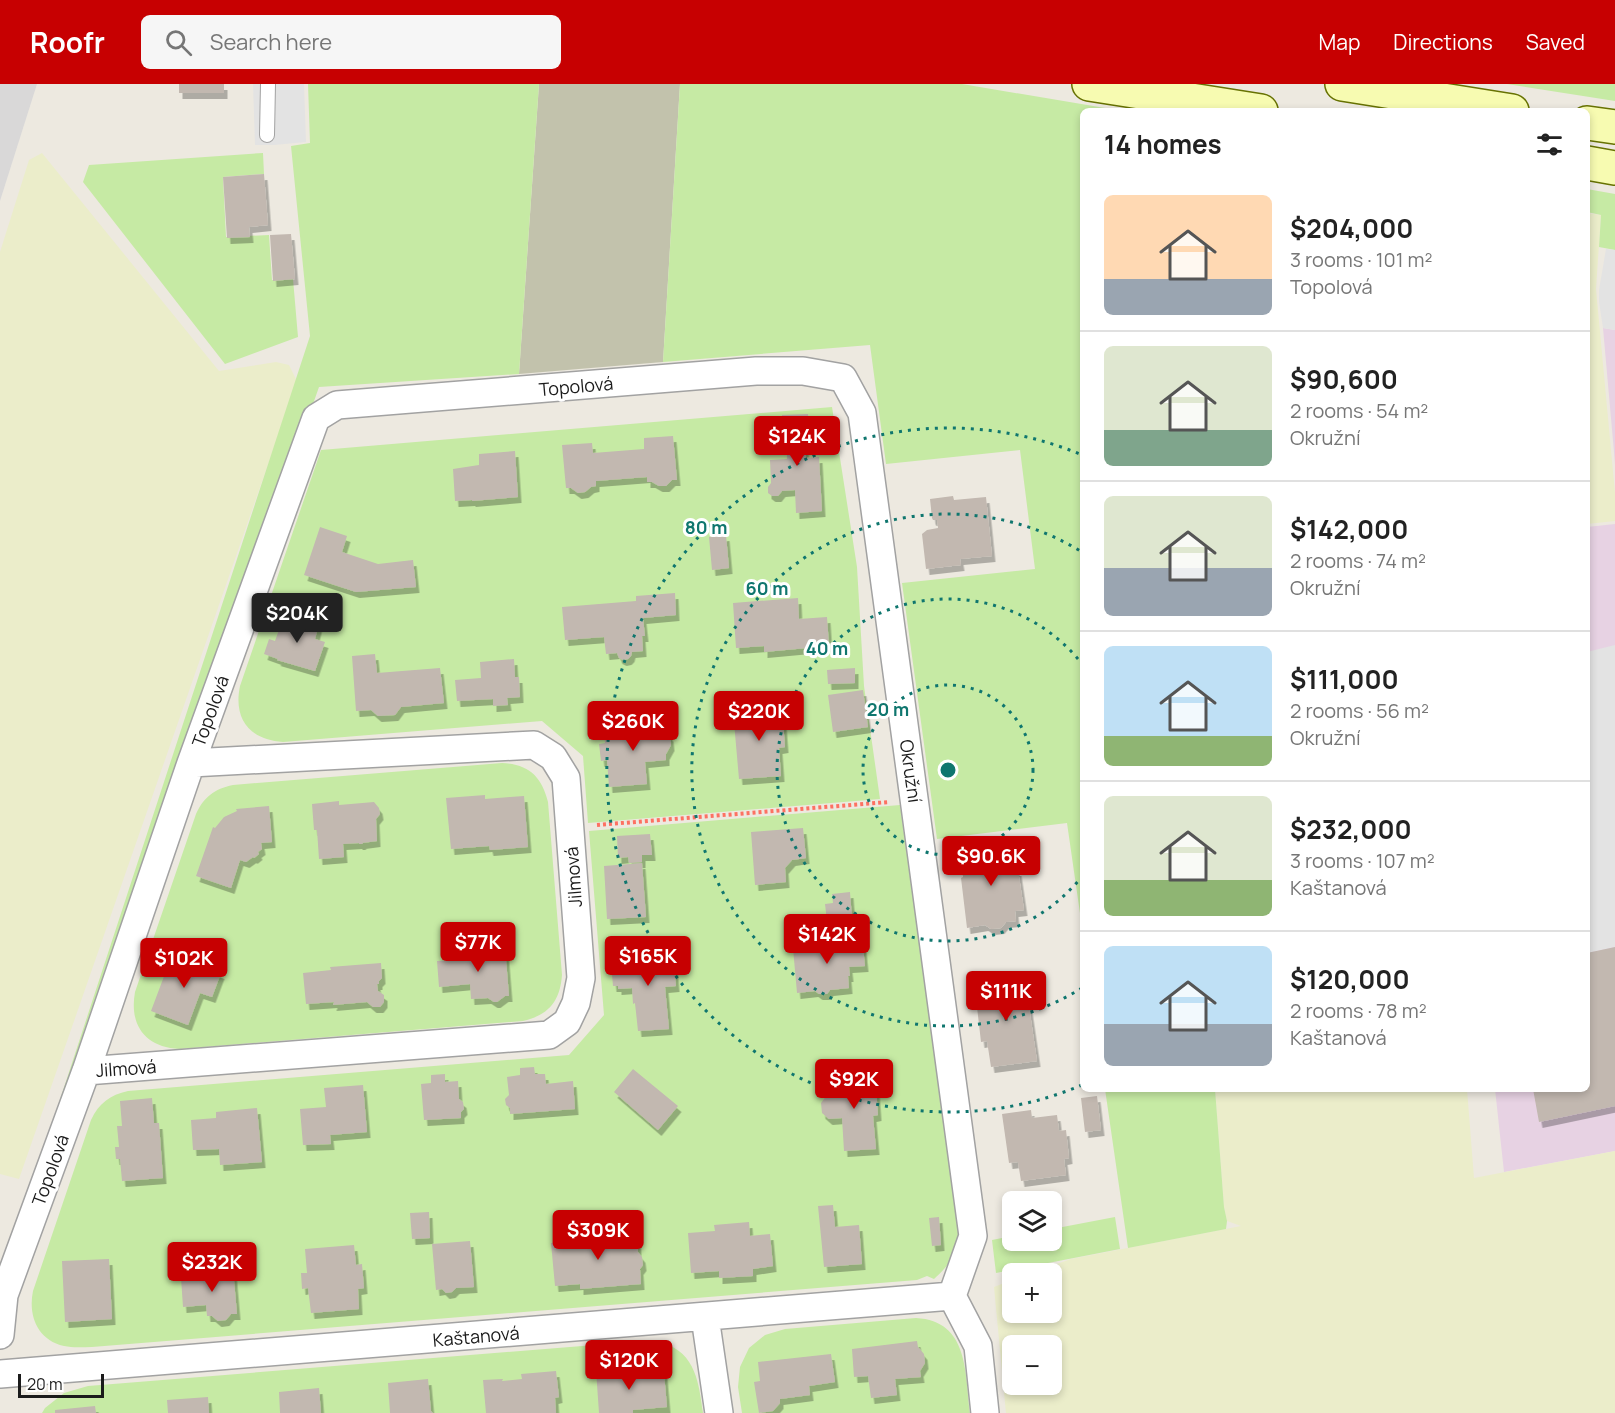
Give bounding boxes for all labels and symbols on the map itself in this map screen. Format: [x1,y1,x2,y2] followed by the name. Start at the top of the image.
[538,371,614,401] street label: Topolová
[755,416,839,467] pin: $124K
[685,515,727,539] text: 80 m
[746,576,788,600] text: 60 m
[255,593,339,644] pin: $204K
[806,636,848,660] text: 40 m
[186,672,234,750] street label: Topolová
[717,691,801,742] pin: $220K
[867,697,909,721] text: 20 m
[591,701,675,752] pin: $260K
[895,738,927,804] street label: Okružní
[938,760,958,780] centre of rings
[942,836,1040,887] pin: $90.6K
[559,846,587,908] street label: Jilmová
[785,914,869,965] pin: $142K
[442,922,514,973] pin: $77K
[606,936,690,987] pin: $165K
[142,938,226,989] pin: $102K
[964,971,1048,1022] pin: $111K
[95,1054,157,1082] street label: Jilmová
[818,1059,890,1110] pin: $92K
[26,1131,74,1209] street label: Topolová
[556,1210,640,1261] pin: $309K
[170,1242,254,1293] pin: $232K
[432,1320,520,1352] street label: Kaštanová
[587,1340,671,1391] pin: $120K
[18,1371,104,1398] scale bar

